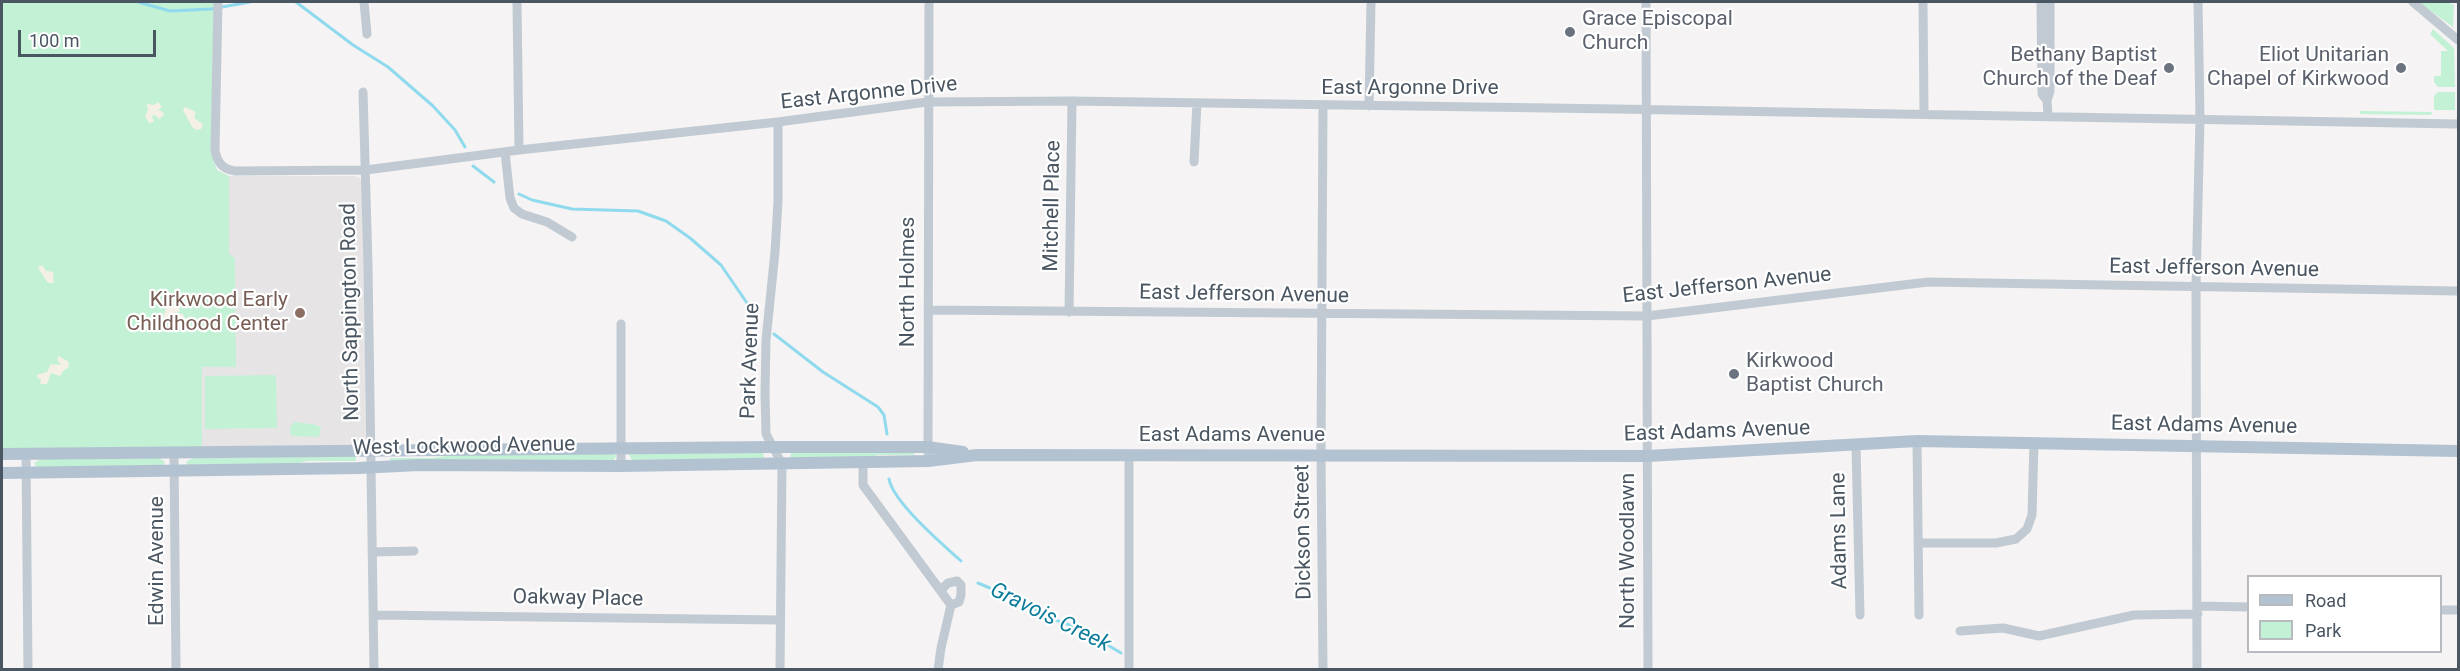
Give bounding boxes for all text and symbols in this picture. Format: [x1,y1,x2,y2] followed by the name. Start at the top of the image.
[1582,7,1733,57] place label: Grace Episcopal Church
[21,18,159,56] scale bar
[1563,25,1577,39] marker: Grace Episcopal Church
[29,30,80,51] text: 100 m
[1983,43,2157,93] place label: Bethany Baptist Church of the Deaf
[2207,43,2389,93] place label: Eliot Unitarian Chapel of Kirkwood
[2162,61,2176,75] marker: Bethany Baptist Church of the Deaf
[2394,61,2408,75] marker: Eliot Unitarian Chapel of Kirkwood
[779,72,959,116] street label: East Argonne Drive
[1321,76,1499,102] street label: East Argonne Drive
[1039,140,1067,272] street label: Mitchell Place
[337,203,365,421] street label: North Sappington Road
[896,217,922,347] street label: North Holmes
[2109,255,2319,283] street label: East Jefferson Avenue
[1621,262,1833,310] street label: East Jefferson Avenue
[1139,281,1349,309] street label: East Jefferson Avenue
[127,288,288,338] place label: Kirkwood Early Childhood Center
[736,302,766,420] street label: Park Avenue
[293,306,307,320] marker: Kirkwood Early Childhood Center
[1746,349,1883,399] place label: Kirkwood Baptist Church
[1727,367,1741,381] marker: Kirkwood Baptist Church
[2111,412,2297,440] street label: East Adams Avenue
[1623,416,1811,448] street label: East Adams Avenue
[1139,423,1325,449] street label: East Adams Avenue
[352,432,576,462] street label: West Lockwood Avenue
[1290,464,1318,600] street label: Dickson Street
[1826,472,1854,590] street label: Adams Lane
[1616,473,1642,629] street label: North Woodlawn
[145,496,171,626] street label: Edwin Avenue
[2247,575,2442,653] legend
[985,577,1115,659] water label: Gravois Creek
[512,585,644,613] street label: Oakway Place
[2305,590,2346,611] text: Road
[2305,620,2341,641] text: Park

